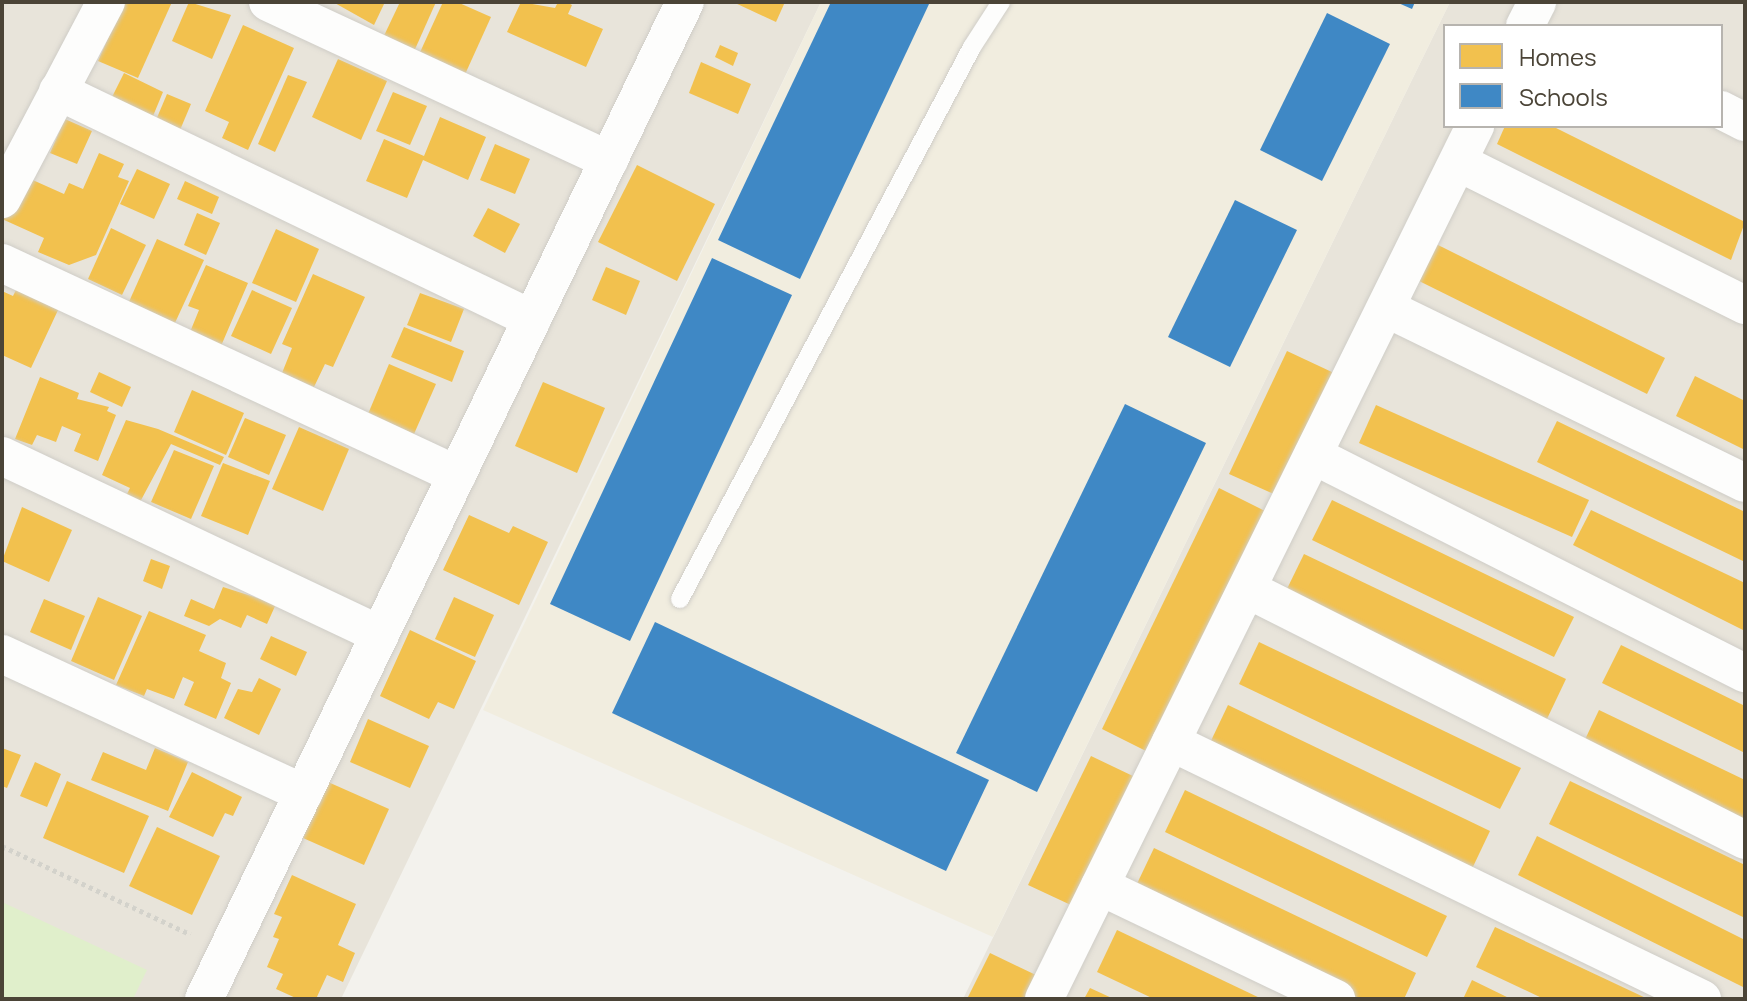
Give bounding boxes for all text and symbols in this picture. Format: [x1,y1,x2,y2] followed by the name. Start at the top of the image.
[1443,24,1723,128] legend
[1519,40,1597,73] text: Homes
[1519,80,1608,113] text: Schools

